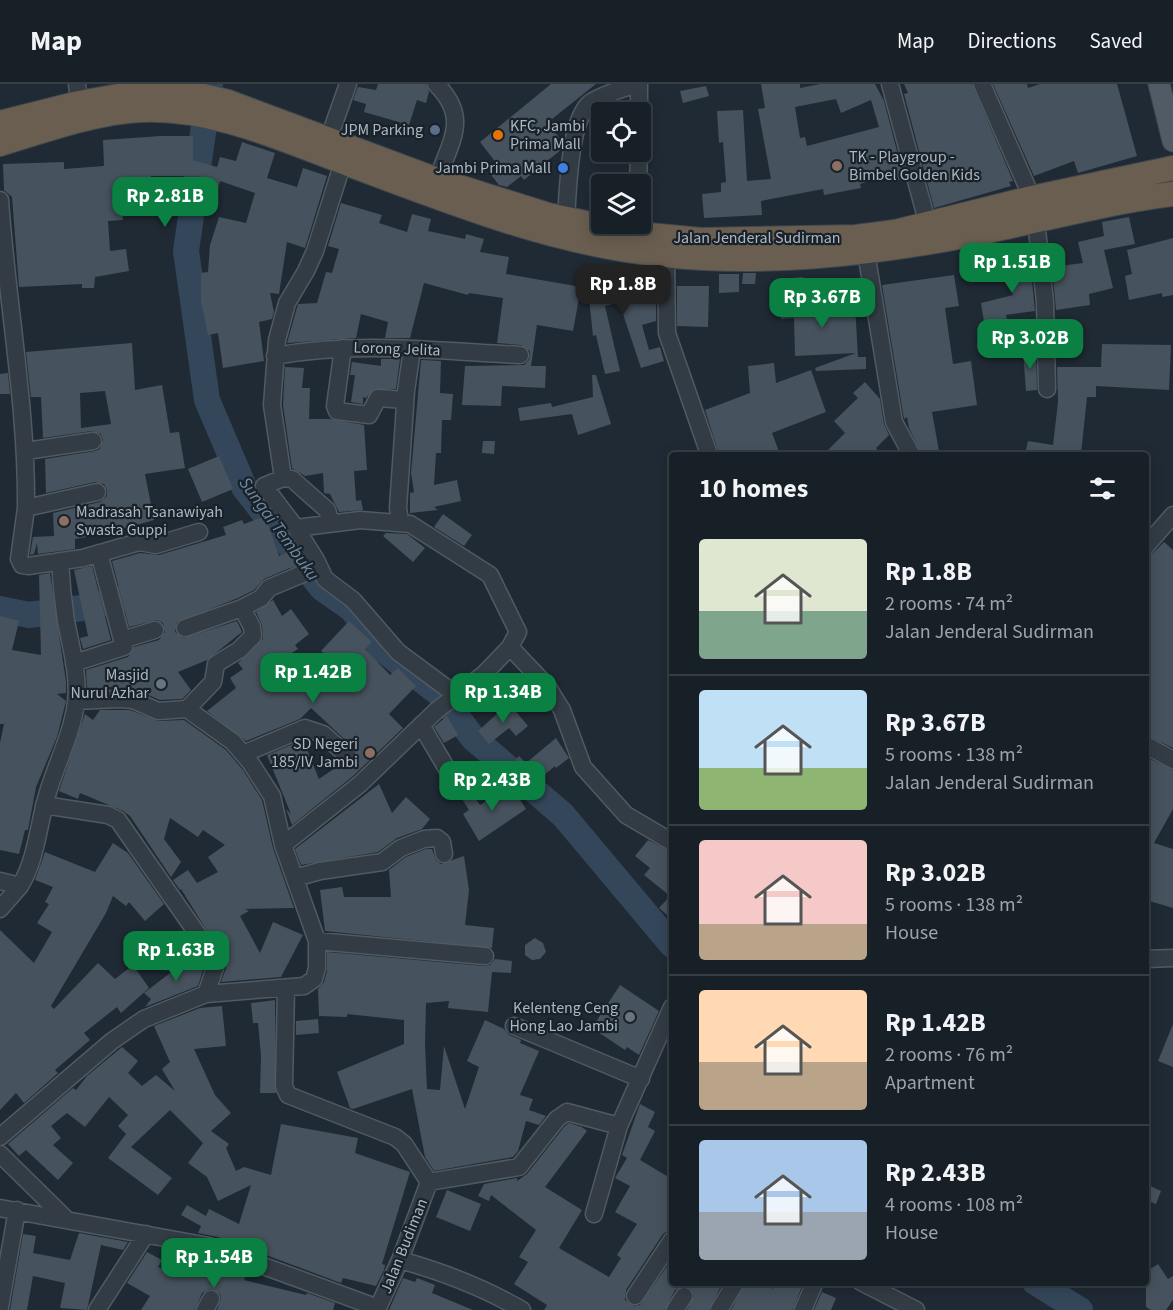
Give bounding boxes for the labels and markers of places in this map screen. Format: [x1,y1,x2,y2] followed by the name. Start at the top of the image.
[510,115,585,155] place label: KFC, Jambi Prima Mall
[341,119,423,141] place label: JPM Parking
[428,123,442,137] marker: JPM Parking
[491,128,505,142] marker: KFC, Jambi Prima Mall
[849,146,980,186] place label: TK - Playgroup - Bimbel Golden Kids
[435,157,551,179] place label: Jambi Prima Mall
[830,159,844,173] marker: TK - Playgroup - Bimbel Golden Kids
[556,161,570,175] marker: Jambi Prima Mall
[103,177,227,228] pin: Rp 2.81B
[950,243,1074,294] pin: Rp 1.51B
[568,265,678,316] pin: Rp 1.8B
[760,278,884,329] pin: Rp 3.67B
[968,319,1092,370] pin: Rp 3.02B
[76,501,223,541] place label: Madrasah Tsanawiyah Swasta Guppi
[57,514,71,528] marker: Madrasah Tsanawiyah Swasta Guppi
[251,653,375,704] pin: Rp 1.42B
[71,664,149,704] place label: Masjid Nurul Azhar
[441,673,565,724] pin: Rp 1.34B
[154,677,168,691] marker: Masjid Nurul Azhar
[271,733,358,773] place label: SD Negeri 185/IV Jambi
[363,746,377,760] marker: SD Negeri 185/IV Jambi
[430,761,554,812] pin: Rp 2.43B
[114,931,238,982] pin: Rp 1.63B
[509,997,618,1037] place label: Kelenteng Ceng Hong Lao Jambi
[623,1010,637,1024] marker: Kelenteng Ceng Hong Lao Jambi
[152,1238,276,1289] pin: Rp 1.54B

